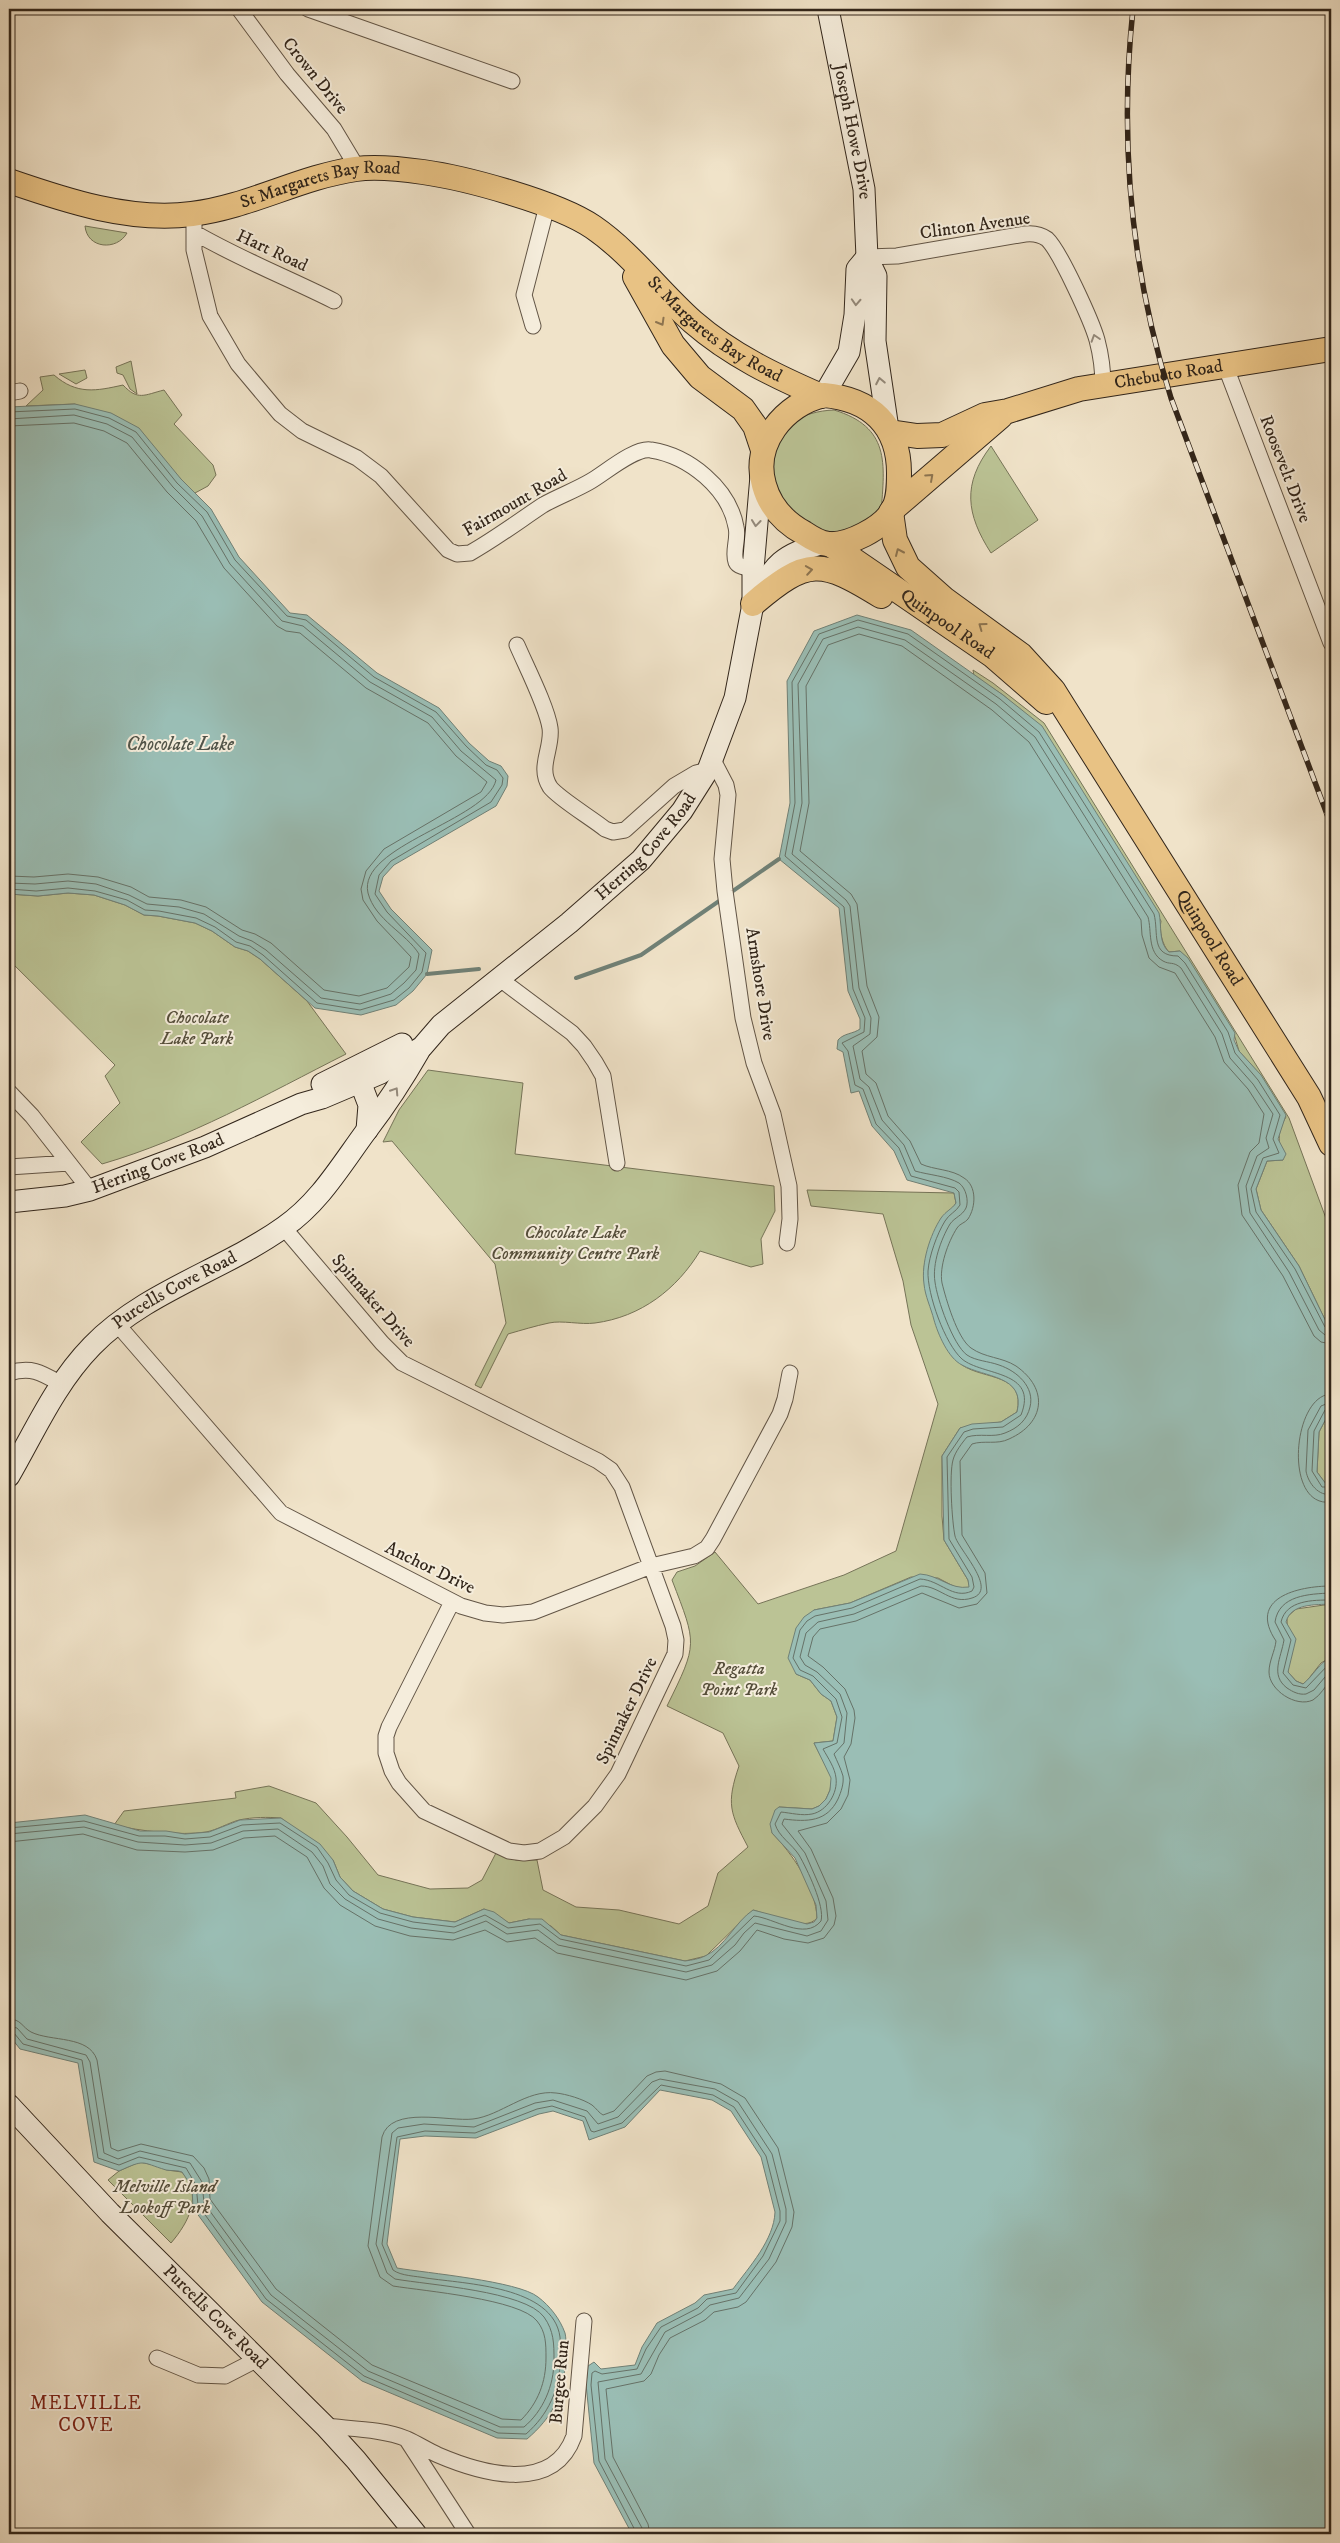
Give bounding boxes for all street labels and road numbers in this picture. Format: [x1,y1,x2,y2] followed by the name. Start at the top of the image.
[277,33,353,119] street label: Crown Drive
[828,60,875,200] street label: Joseph Howe Drive
[237,157,401,214] street label: St Margarets Bay Road
[919,207,1031,245] street label: Clinton Avenue
[233,225,311,277] street label: Hart Road
[642,272,786,388] street label: St Margarets Bay Road
[1113,355,1224,394] street label: Chebucto Road
[1254,412,1316,526] street label: Roosevelt Drive
[459,464,571,542] street label: Fairmount Road
[896,584,998,664] street label: Quinpool Road
[591,789,702,906] street label: Herring Cove Road
[1171,886,1247,990] street label: Quinpool Road
[740,926,780,1042] street label: Armshore Drive
[89,1129,228,1199] street label: Herring Cove Road
[108,1247,240,1334] street label: Purcells Cove Road
[327,1250,419,1352] street label: Spinnaker Drive
[381,1537,479,1599] street label: Anchor Drive
[592,1654,662,1768] street label: Spinnaker Drive
[158,2261,272,2374] street label: Purcells Cove Road
[545,2338,575,2425] street label: Burgee Run

